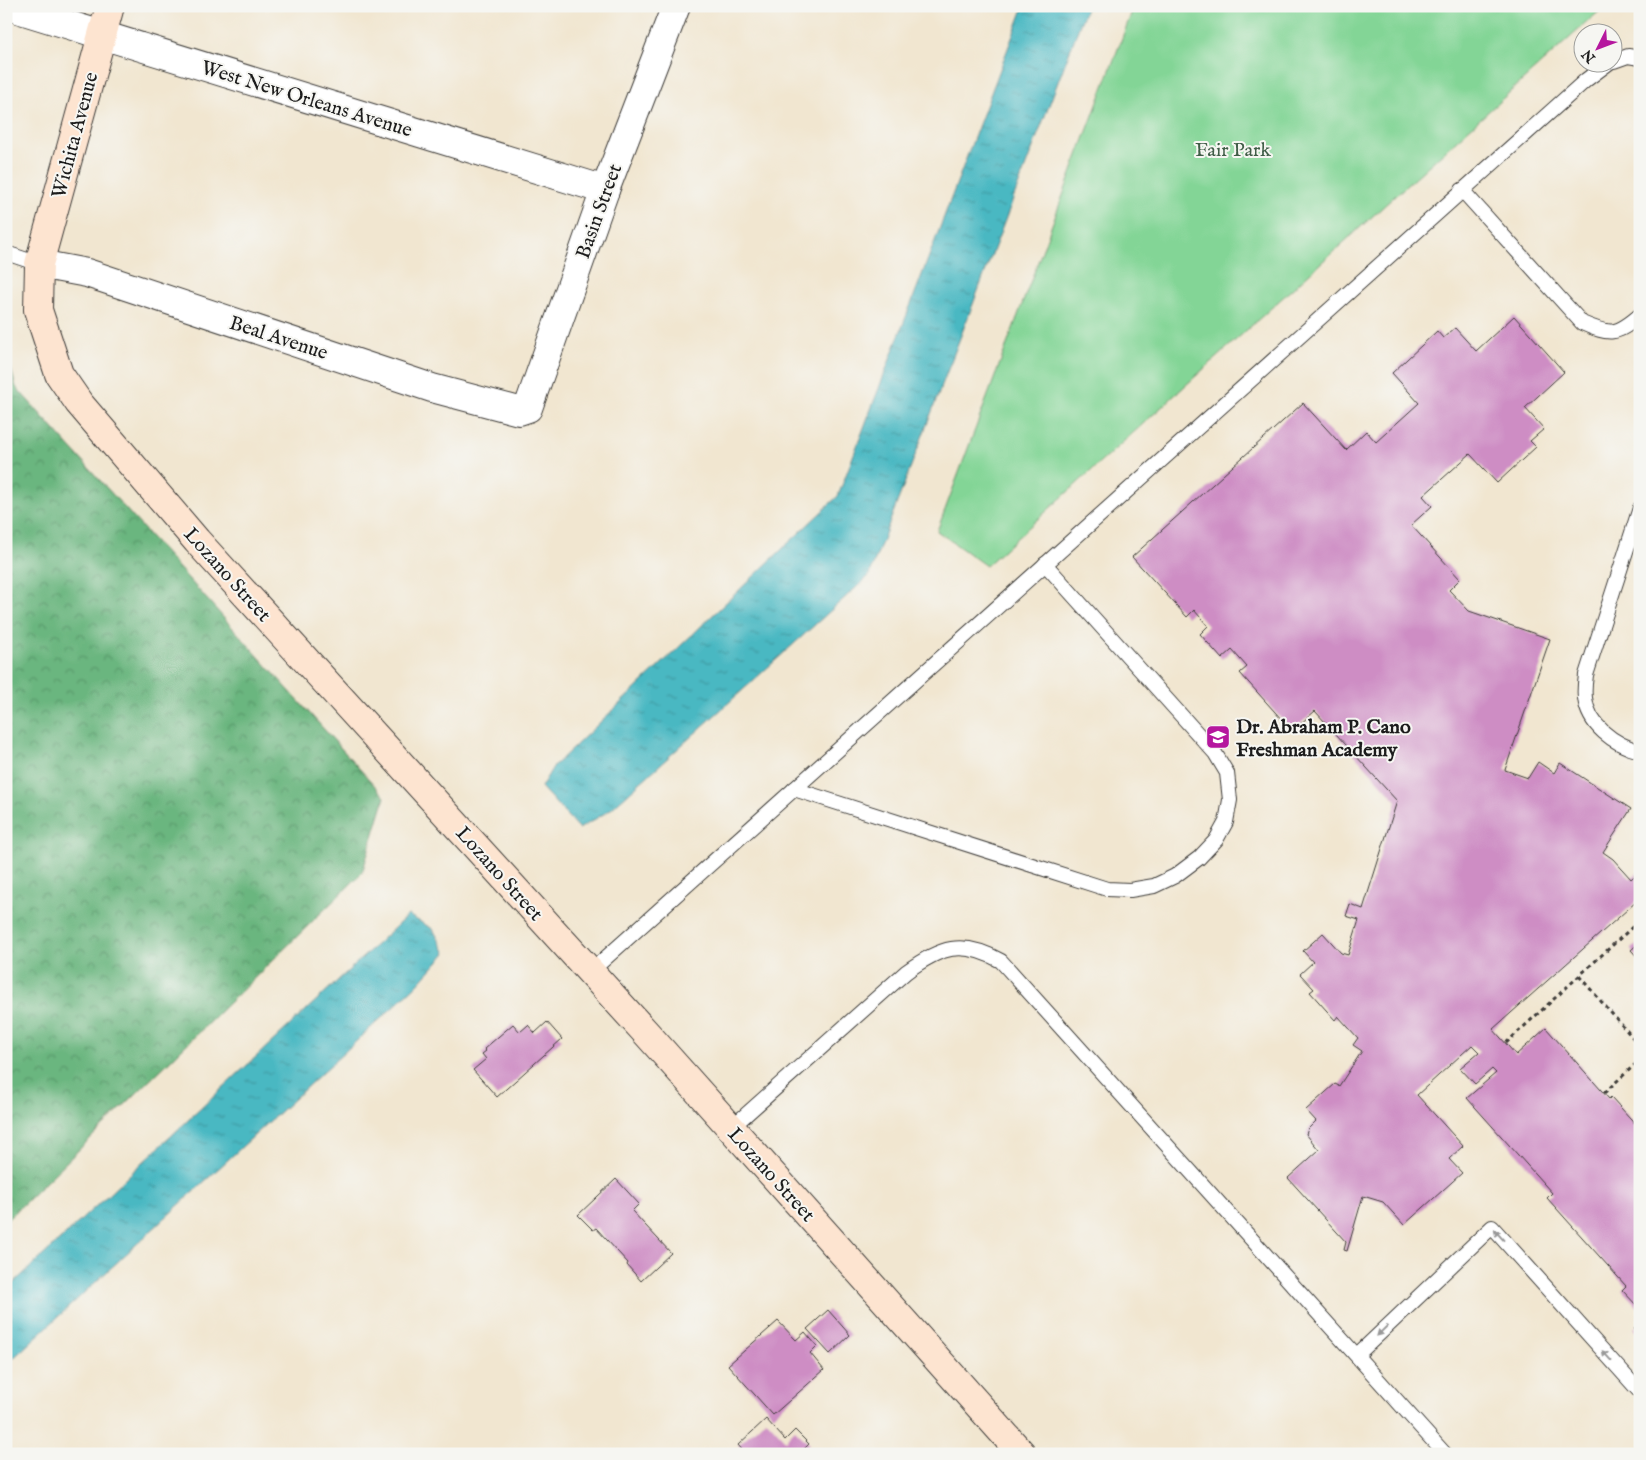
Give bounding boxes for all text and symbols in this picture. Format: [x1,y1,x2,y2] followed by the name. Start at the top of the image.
[1574,22,1624,72] north arrow
[1578,46,1600,67] text: N
[198,55,415,143] street label: West New Orleans Avenue
[47,69,104,201] street label: Wichita Avenue
[1195,138,1271,163] park label: Fair Park
[571,161,628,262] street label: Basin Street
[226,311,331,366] street label: Beal Avenue
[178,523,276,628] street label: Lozano Street
[1236,715,1411,763] place label: Dr. Abraham P. Cano Freshman Academy
[1205,724,1231,750] school or university icon: Dr. Abraham P. Cano Freshman Academy
[450,822,548,927] street label: Lozano Street
[722,1123,820,1228] street label: Lozano Street
[1493,1229,1505,1241] one-way arrow
[1376,1325,1388,1337] one-way arrow
[1601,1351,1613,1363] one-way arrow

